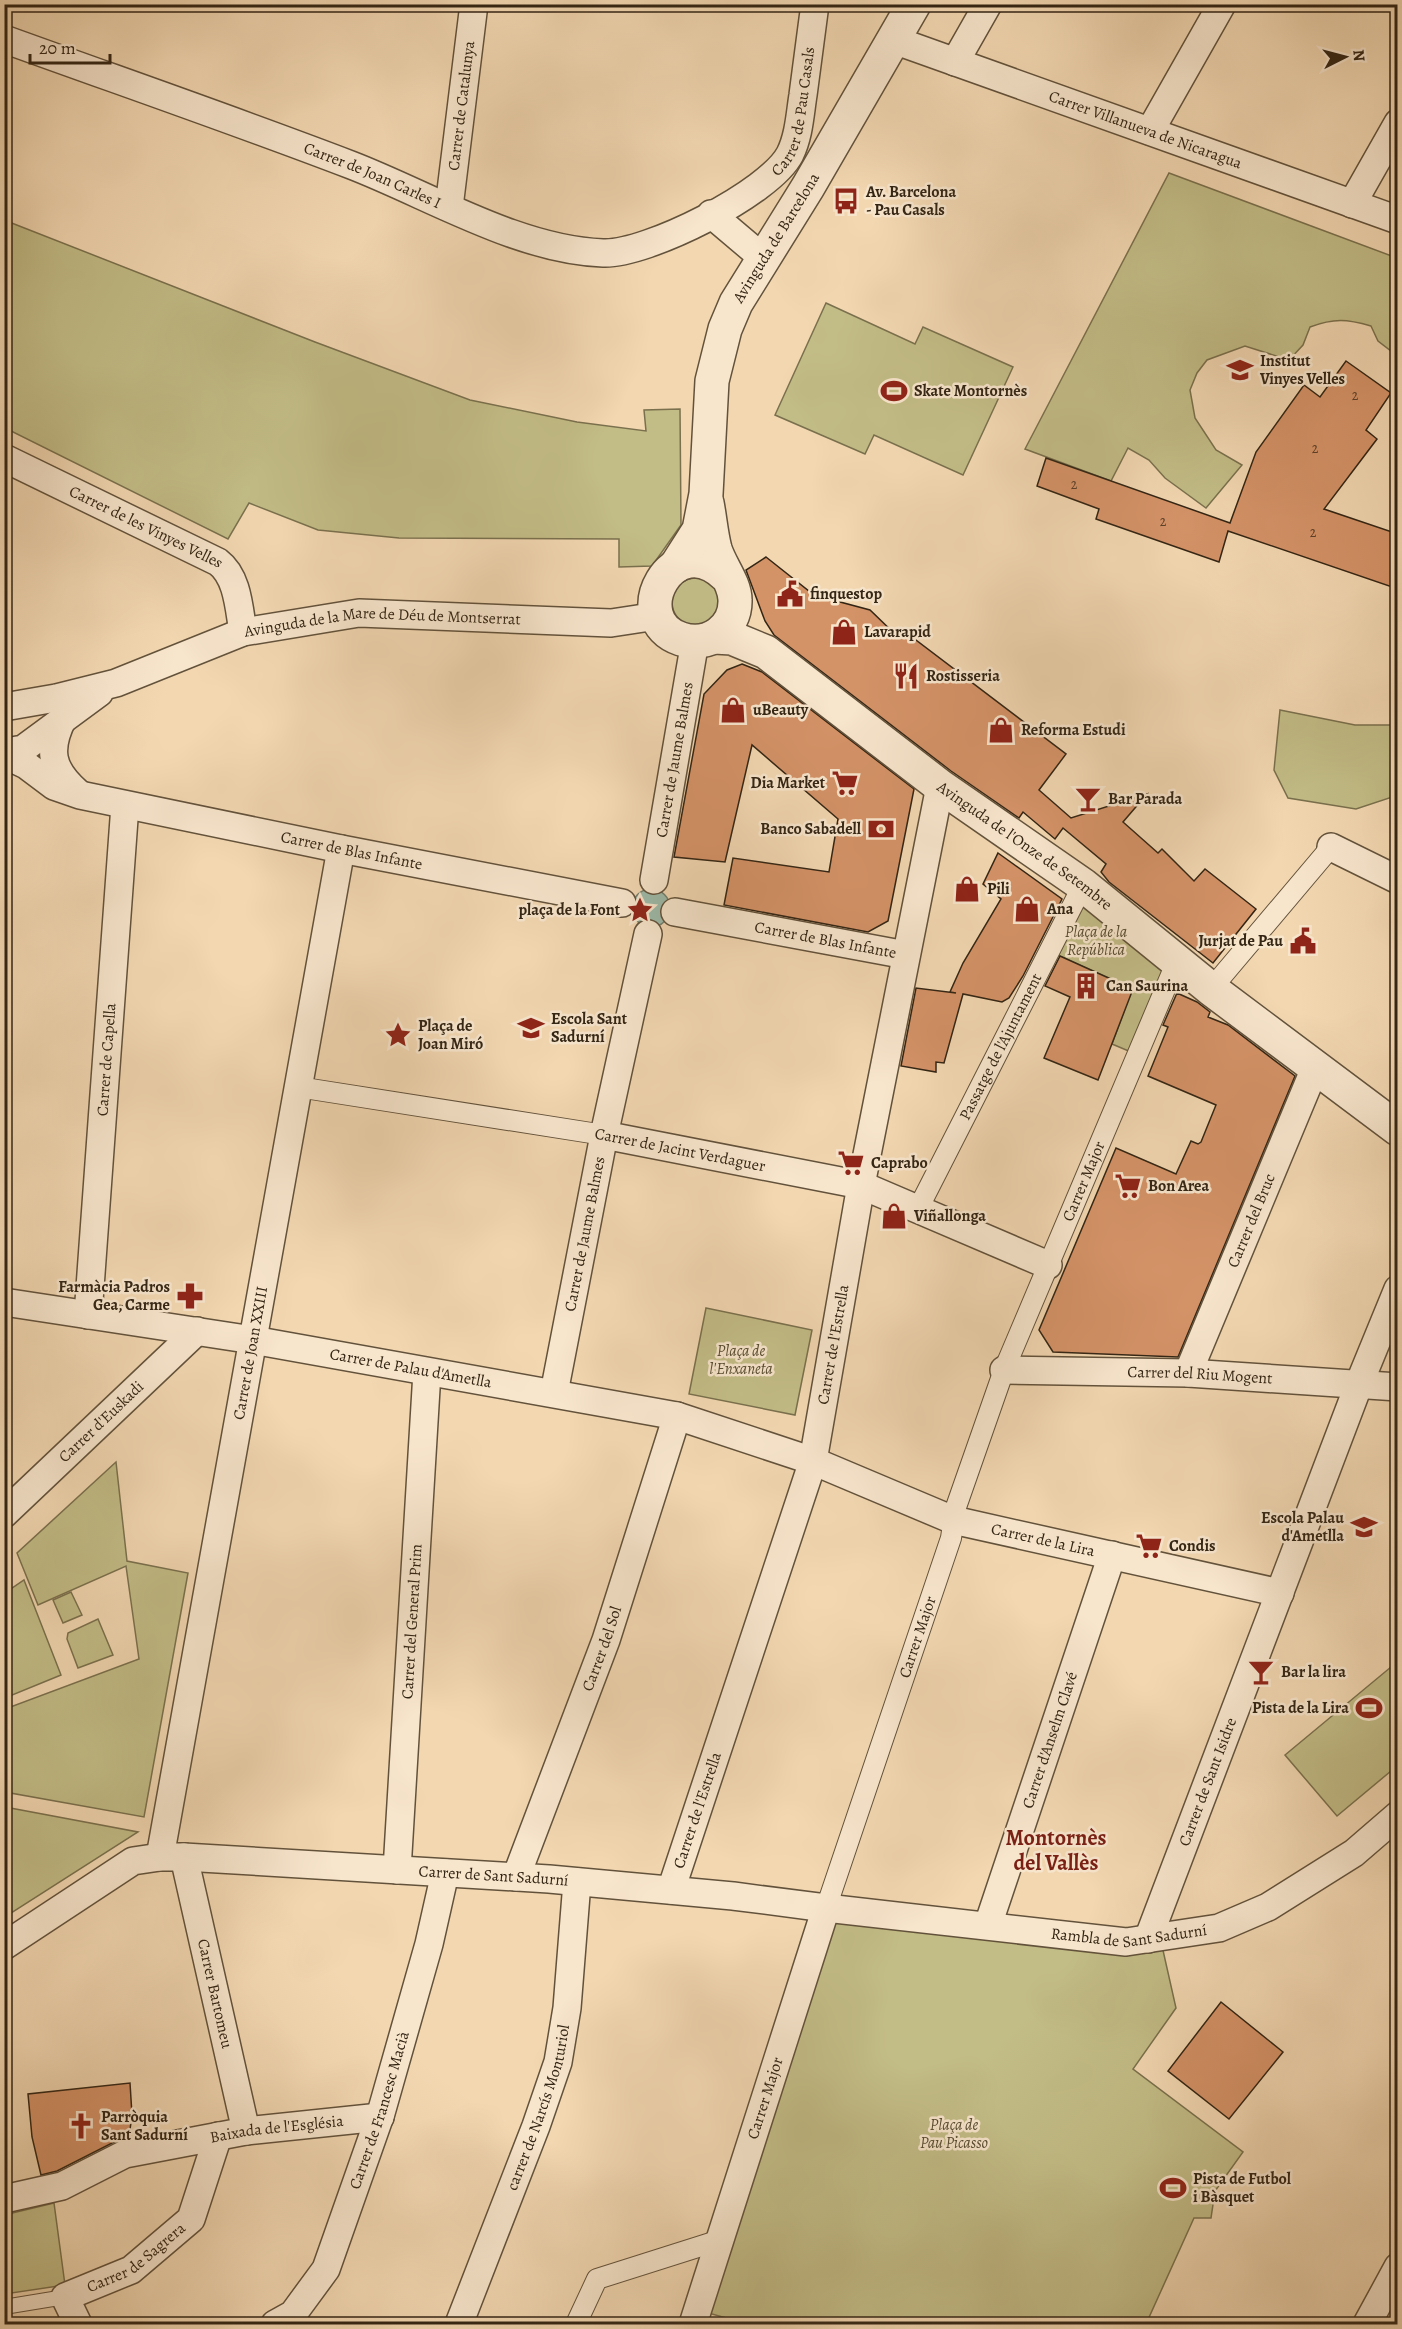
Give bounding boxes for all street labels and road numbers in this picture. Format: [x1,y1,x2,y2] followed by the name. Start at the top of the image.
[443,39,480,172] street label: Carrer de Catalunya
[766,45,820,181] street label: Carrer de Pau Casals
[1046,85,1246,175] street label: Carrer Villanueva de Nicaragua
[301,137,445,214] street label: Carrer de Joan Carles I
[727,168,825,308] street label: Avinguda de Barcelona
[65,480,228,573] street label: Carrer de les Vinyes Velles
[242,602,521,643] street label: Avinguda de la Mare de Déu de Montserrat
[650,680,699,839] street label: Carrer de Jaume Balmes
[932,776,1117,915] street label: Avinguda de l'Onze de Setembre
[279,826,424,875] street label: Carrer de Blas Infante
[753,916,898,964] street label: Carrer de Blas Infante
[954,970,1047,1124] street label: Passatge de l'Ajuntament
[91,1002,122,1117] street label: Carrer de Capella
[593,1123,767,1177] street label: Carrer de Jacint Verdaguer
[1057,1138,1111,1225] street label: Carrer Major
[559,1155,611,1313] street label: Carrer de Jaume Balmes
[1222,1170,1281,1271] street label: Carrer del Bruc
[812,1282,855,1406] street label: Carrer de l'Estrella
[228,1285,273,1422] street label: Carrer de Joan XXIII
[328,1343,494,1394] street label: Carrer de Palau d'Ametlla
[1127,1361,1273,1390] street label: Carrer del Riu Mogent
[54,1376,149,1468] street label: Carrer d'Euskadi
[989,1518,1097,1562] street label: Carrer de la Lira
[396,1543,428,1700] street label: Carrer del General Prim
[893,1593,942,1681] street label: Carrer Major
[577,1603,627,1694] street label: Carrer del Sol
[1017,1669,1083,1811] street label: Carrer d'Anselm Clavé
[1173,1714,1242,1849] street label: Carrer de Sant Isidre
[668,1749,727,1871] street label: Carrer de l'Estrella
[418,1860,570,1892] street label: Carrer de Sant Sadurní
[1050,1919,1208,1953] street label: Rambla de Sant Sadurní
[192,1937,238,2051] street label: Carrer Bartomeu
[501,2023,575,2194] street label: carrer de Narcís Monturiol
[344,2028,415,2192] street label: Carrer de Francesc Macià
[742,2054,789,2142] street label: Carrer Major
[208,2110,345,2149] street label: Baixada de l'Església
[83,2217,191,2298] street label: Carrer de Sagrera

